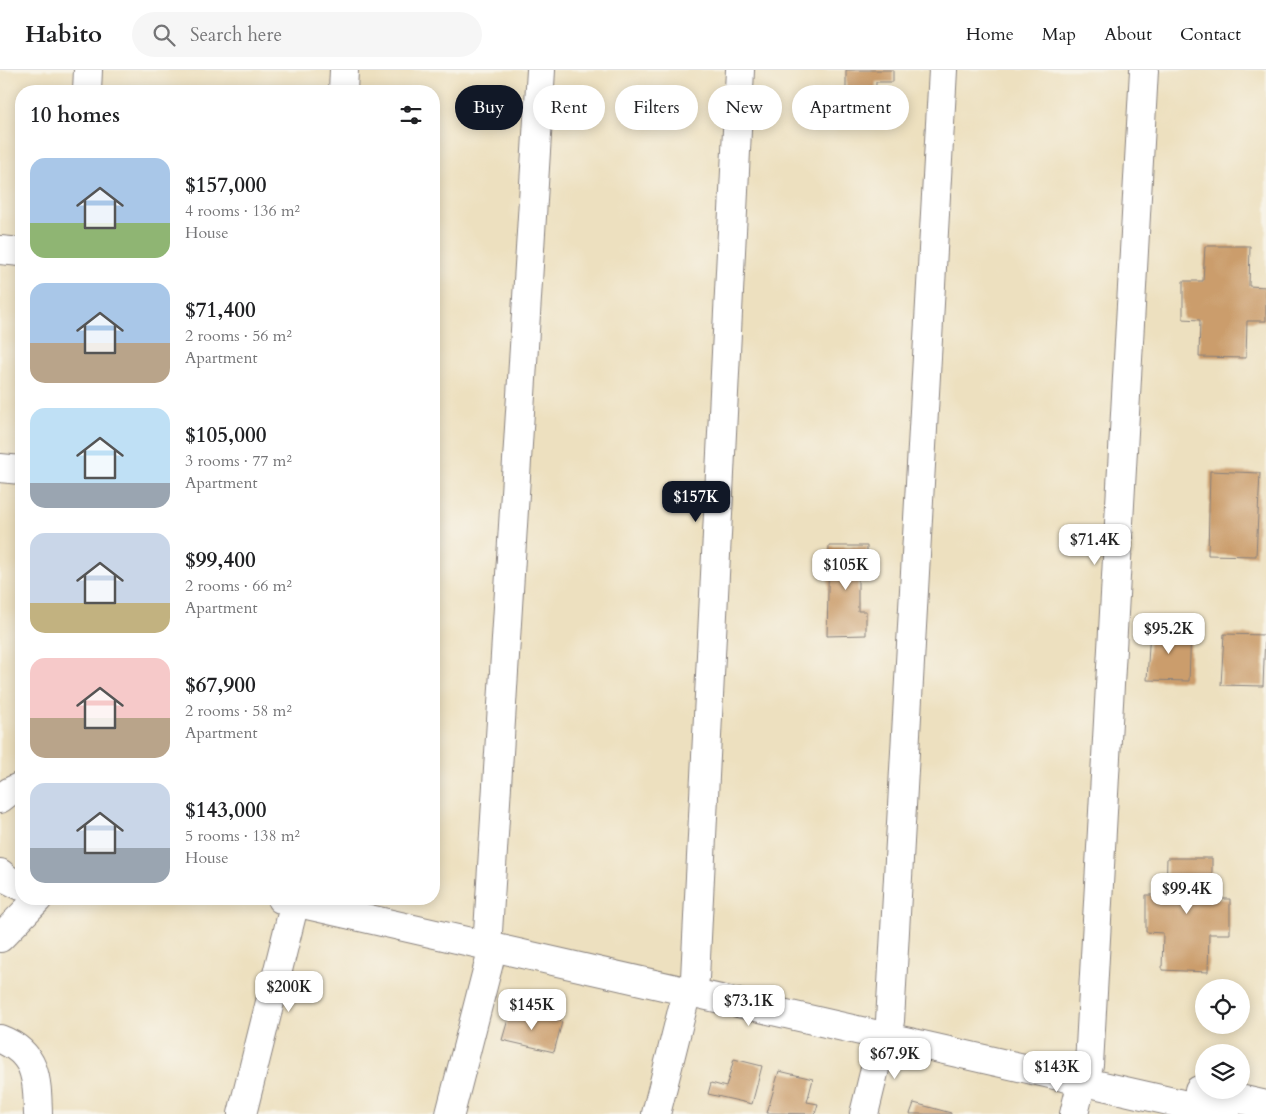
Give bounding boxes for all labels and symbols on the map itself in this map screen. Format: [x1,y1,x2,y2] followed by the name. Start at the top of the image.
[661,480,731,523] pin: $157K
[1054,524,1136,566] pin: $71.4K
[811,548,881,591] pin: $105K
[1128,612,1210,655] pin: $95.2K
[1146,872,1228,915] pin: $99.4K
[254,970,324,1013] pin: $200K
[708,984,790,1027] pin: $73.1K
[497,988,567,1031] pin: $145K
[854,1038,936,1080] pin: $67.9K
[1022,1050,1092,1093] pin: $143K

